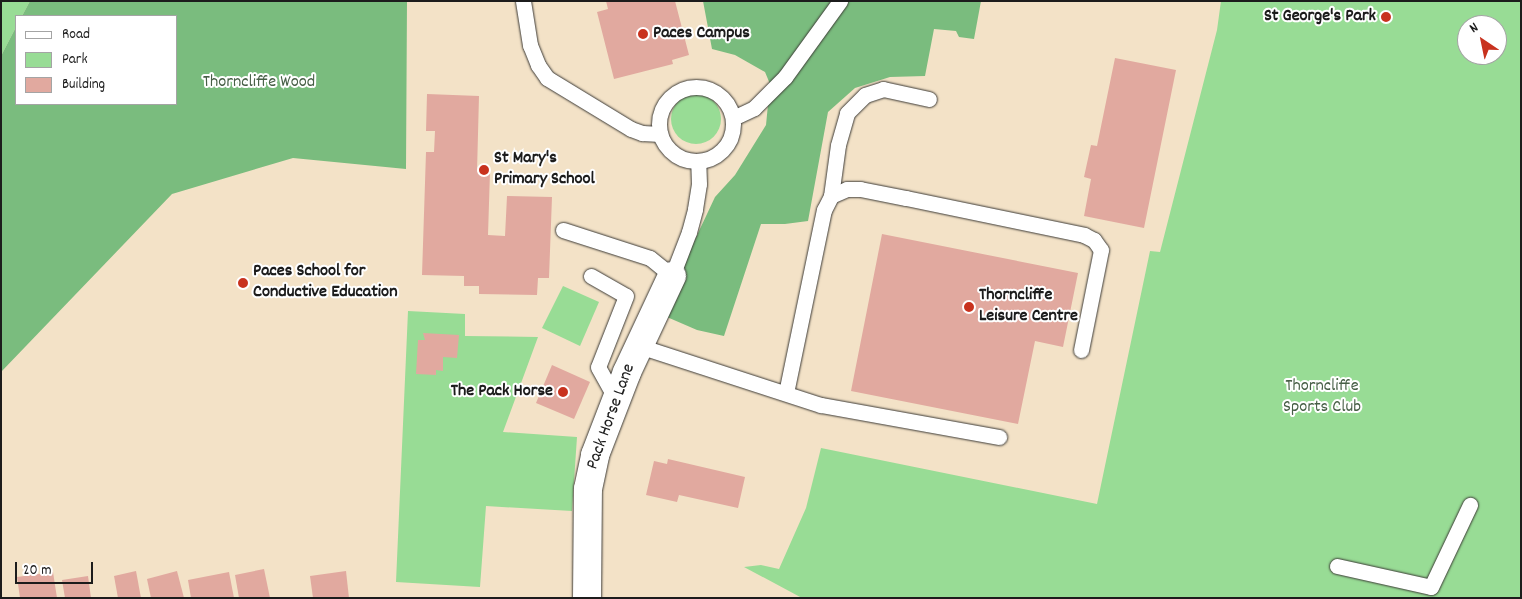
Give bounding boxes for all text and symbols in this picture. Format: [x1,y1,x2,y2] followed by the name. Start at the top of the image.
[1264,6,1376,28] place label: St George's Park
[1380,11,1392,23] marker: St George's Park
[15,15,178,105] legend
[1457,15,1507,65] north arrow
[1466,18,1483,39] text: N
[653,23,750,45] place label: Paces Campus
[62,24,90,46] text: Road
[637,28,649,40] marker: Paces Campus
[62,49,88,71] text: Park
[203,72,315,94] park label: Thorncliffe Wood
[62,74,105,96] text: Building
[494,149,595,192] place label: St Mary's Primary School
[478,164,490,176] marker: St Mary's Primary School
[253,262,397,304] place label: Paces School for Conductive Education
[237,277,249,289] marker: Paces School for Conductive Education
[979,286,1078,328] place label: Thorncliffe Leisure Centre
[963,301,975,313] marker: Thorncliffe Leisure Centre
[583,361,641,473] street label: Pack Horse Lane
[1283,377,1361,419] park label: Thorncliffe Sports Club
[451,381,553,403] place label: The Pack Horse
[557,386,569,398] marker: The Pack Horse
[18,552,95,584] scale bar
[23,560,51,582] text: 20 m

